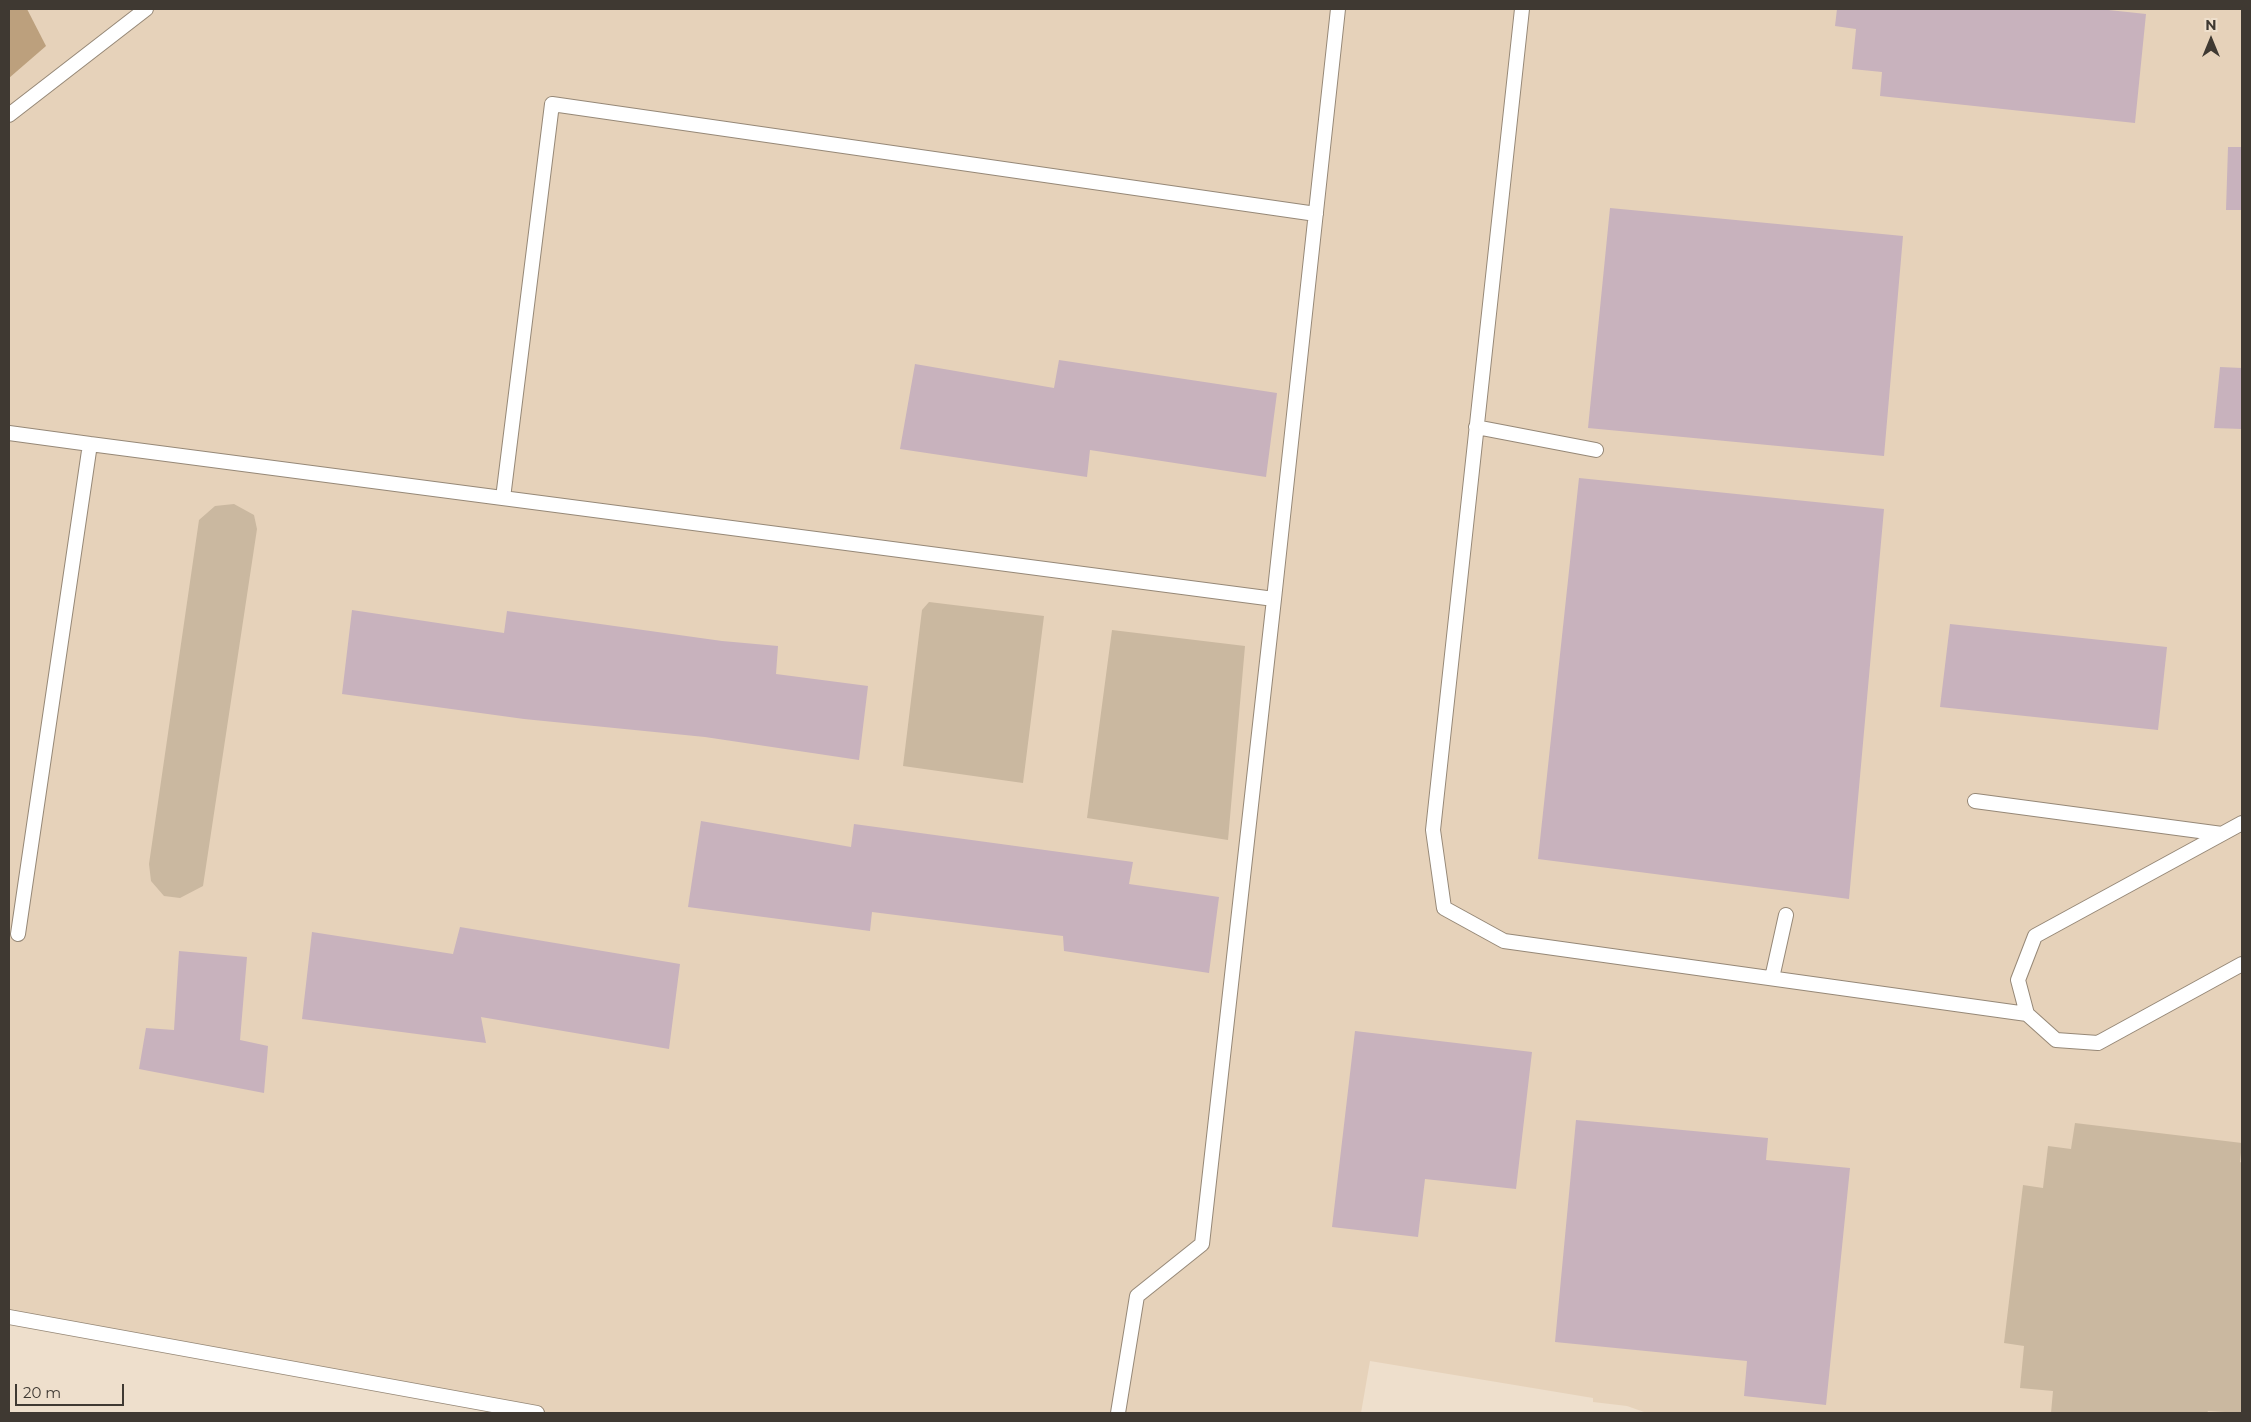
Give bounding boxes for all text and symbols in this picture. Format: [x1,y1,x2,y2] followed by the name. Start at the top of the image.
[2186,15,2236,65] north arrow
[2205,16,2217,34] text: N
[18,1374,126,1406] scale bar
[23,1383,61,1402] text: 20 m

